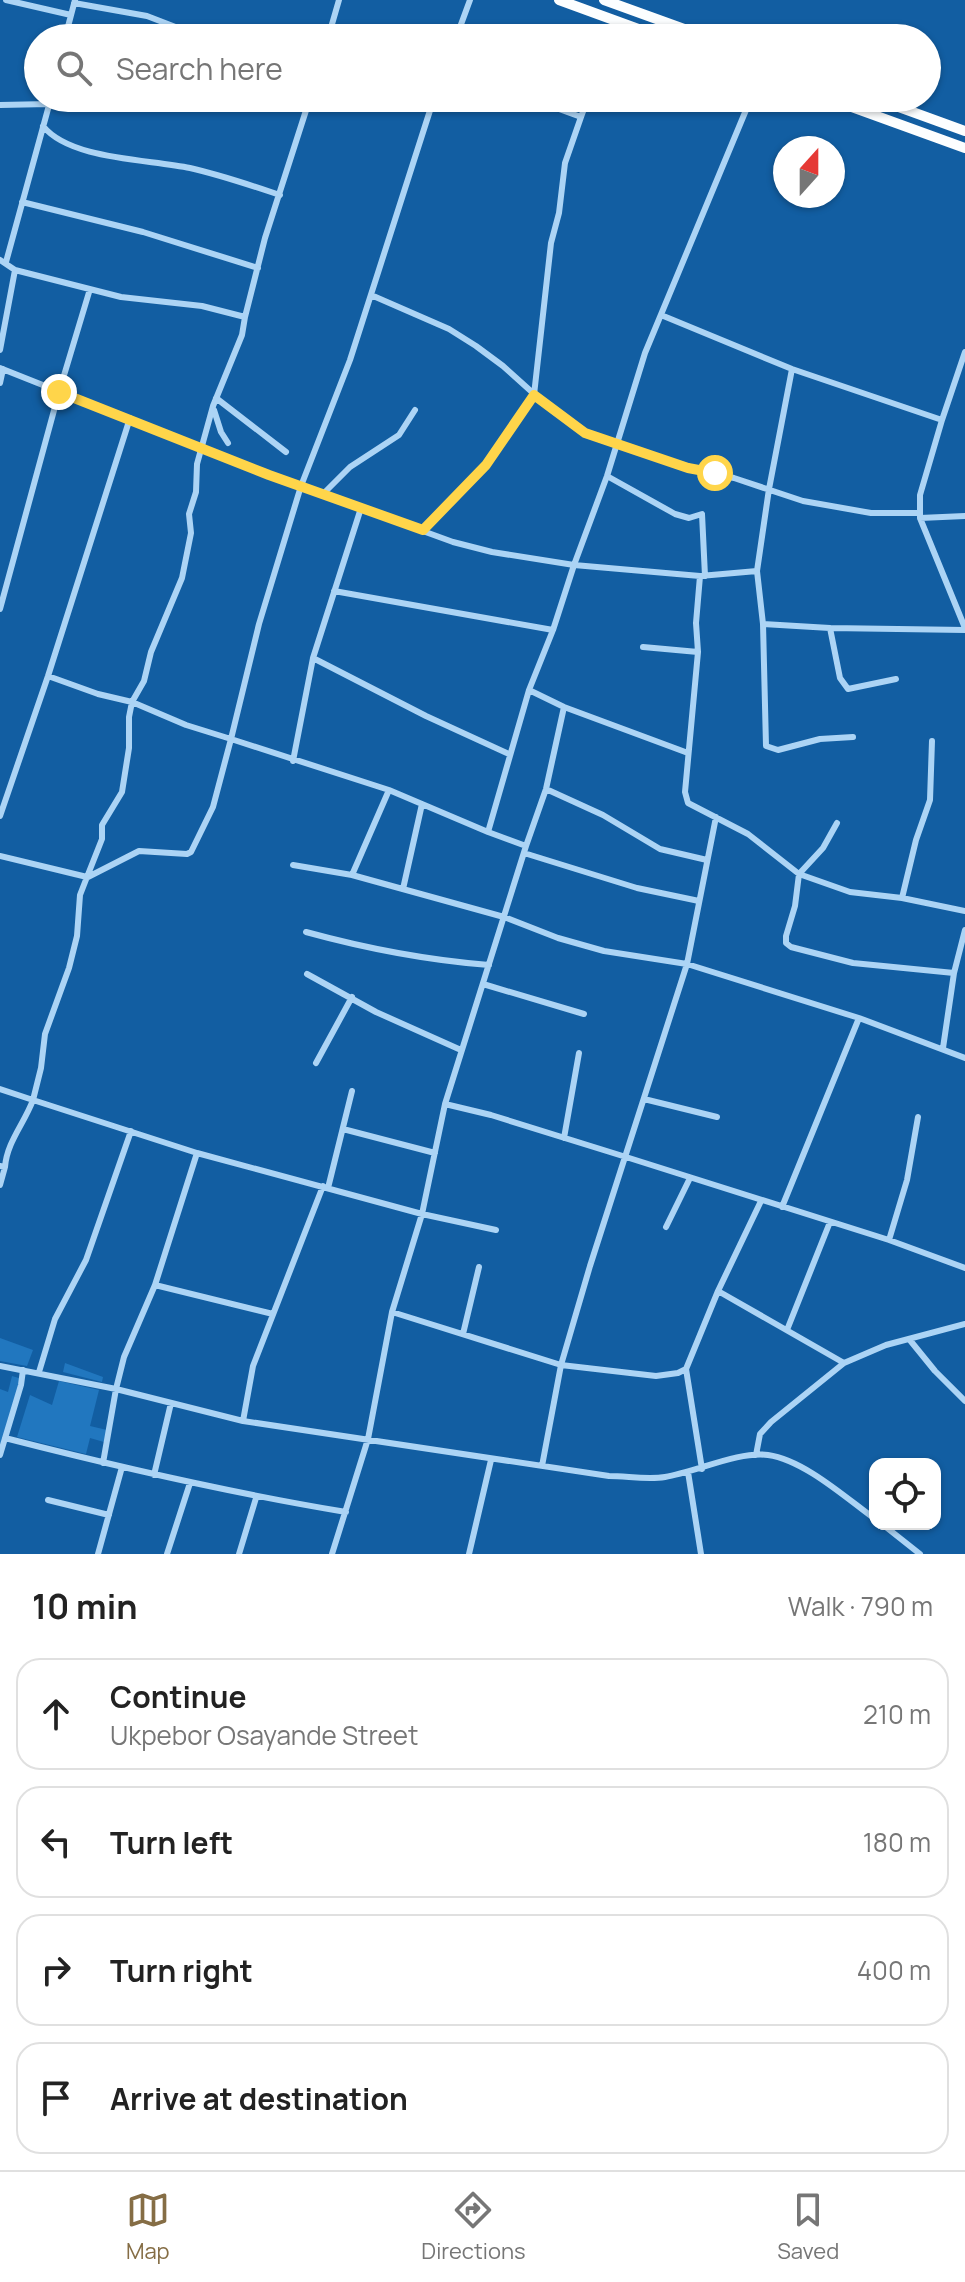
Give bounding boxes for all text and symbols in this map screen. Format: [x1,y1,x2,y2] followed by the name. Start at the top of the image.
[24,24,941,112] search box
[52,46,96,90] icon: search
[116,48,283,89] text: Search here
[773,136,845,208] north arrow
[41,374,77,410] route end
[697,455,733,491] route start
[869,1458,941,1530] map controls
[869,1458,941,1530] button: locate
[32,1583,137,1629] text: 10 min
[788,1588,933,1624] text: Walk · 790 m
[110,1676,246,1717] text: Continue
[34,1692,78,1736] icon: ahead
[863,1696,931,1732] text: 210 m
[110,1717,418,1753] text: Ukpebor Osayande Street
[34,1820,78,1864] icon: left
[110,1822,233,1863] text: Turn left
[863,1824,931,1860] text: 180 m
[34,1948,78,1992] icon: right
[110,1950,253,1991] text: Turn right
[857,1952,931,1988] text: 400 m
[34,2076,78,2120] icon: arrive
[110,2078,408,2119] text: Arrive at destination
[126,2188,170,2266] tab: Map
[421,2188,526,2266] tab: Directions
[777,2188,839,2266] tab: Saved

